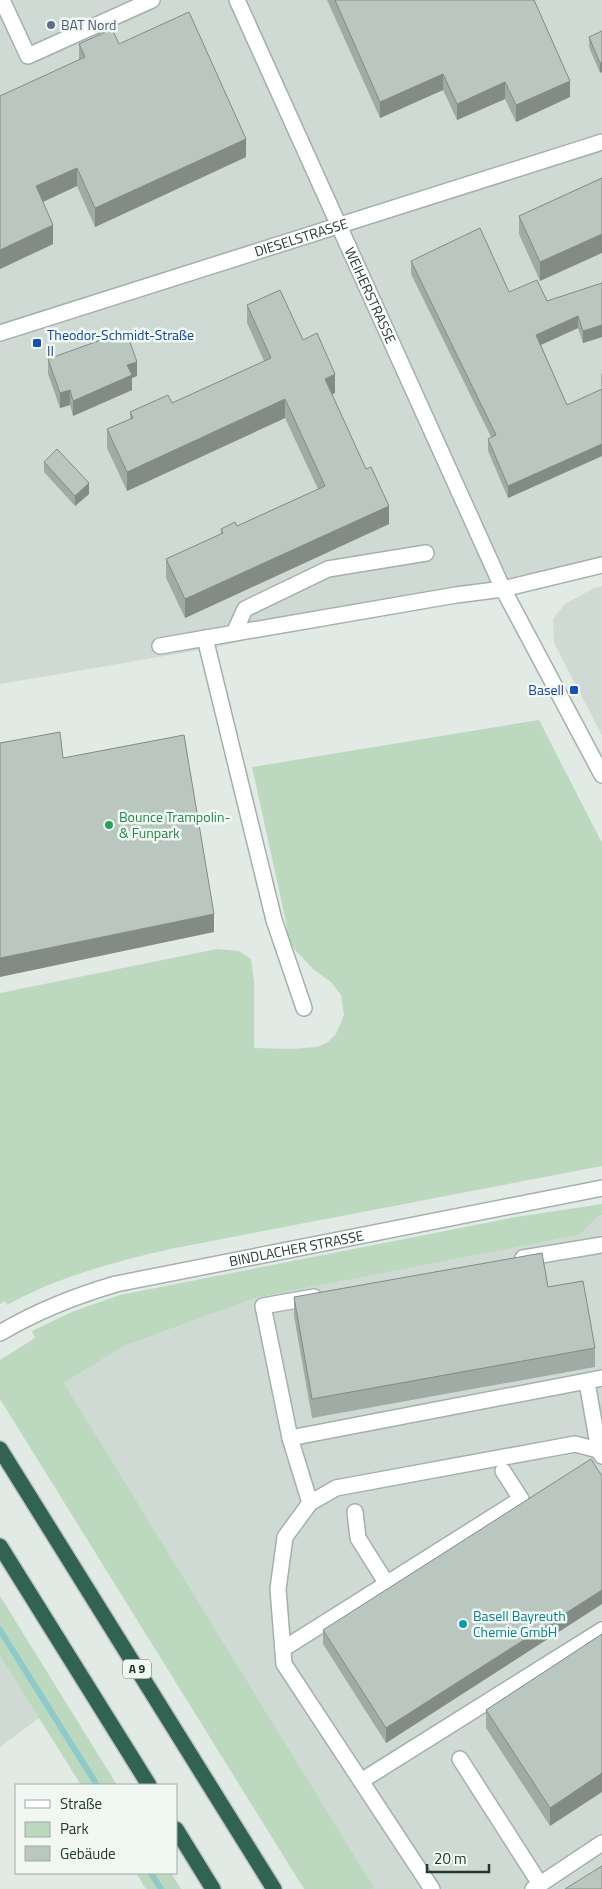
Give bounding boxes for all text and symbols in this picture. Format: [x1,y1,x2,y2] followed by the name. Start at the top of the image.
[61,14,116,35] place label: BAT Nord
[45,19,57,31] marker: BAT Nord
[252,212,351,262] street label: DIESELSTRASSE
[340,243,402,347] street label: WEIHERSTRASSE
[47,324,194,361] place label: Theodor-Schmidt-Straße II
[31,337,43,349] marker: Theodor-Schmidt-Straße II
[528,679,564,700] place label: Basell
[568,684,580,696] marker: Basell
[119,806,231,843] place label: Bounce Trampolin- & Funpark
[103,819,115,831] marker: Bounce Trampolin- & Funpark
[227,1224,366,1271] street label: BINDLACHER STRASSE
[473,1605,566,1642] place label: Basell Bayreuth Chemie GmbH
[457,1618,469,1630] marker: Basell Bayreuth Chemie GmbH
[123,1660,151,1678] road number: A 9
[15,1784,178,1874] legend
[60,1792,102,1815] text: Straße
[60,1817,89,1840] text: Park
[60,1842,116,1865] text: Gebäude
[427,1842,490,1874] scale bar
[434,1847,467,1870] text: 20 m

